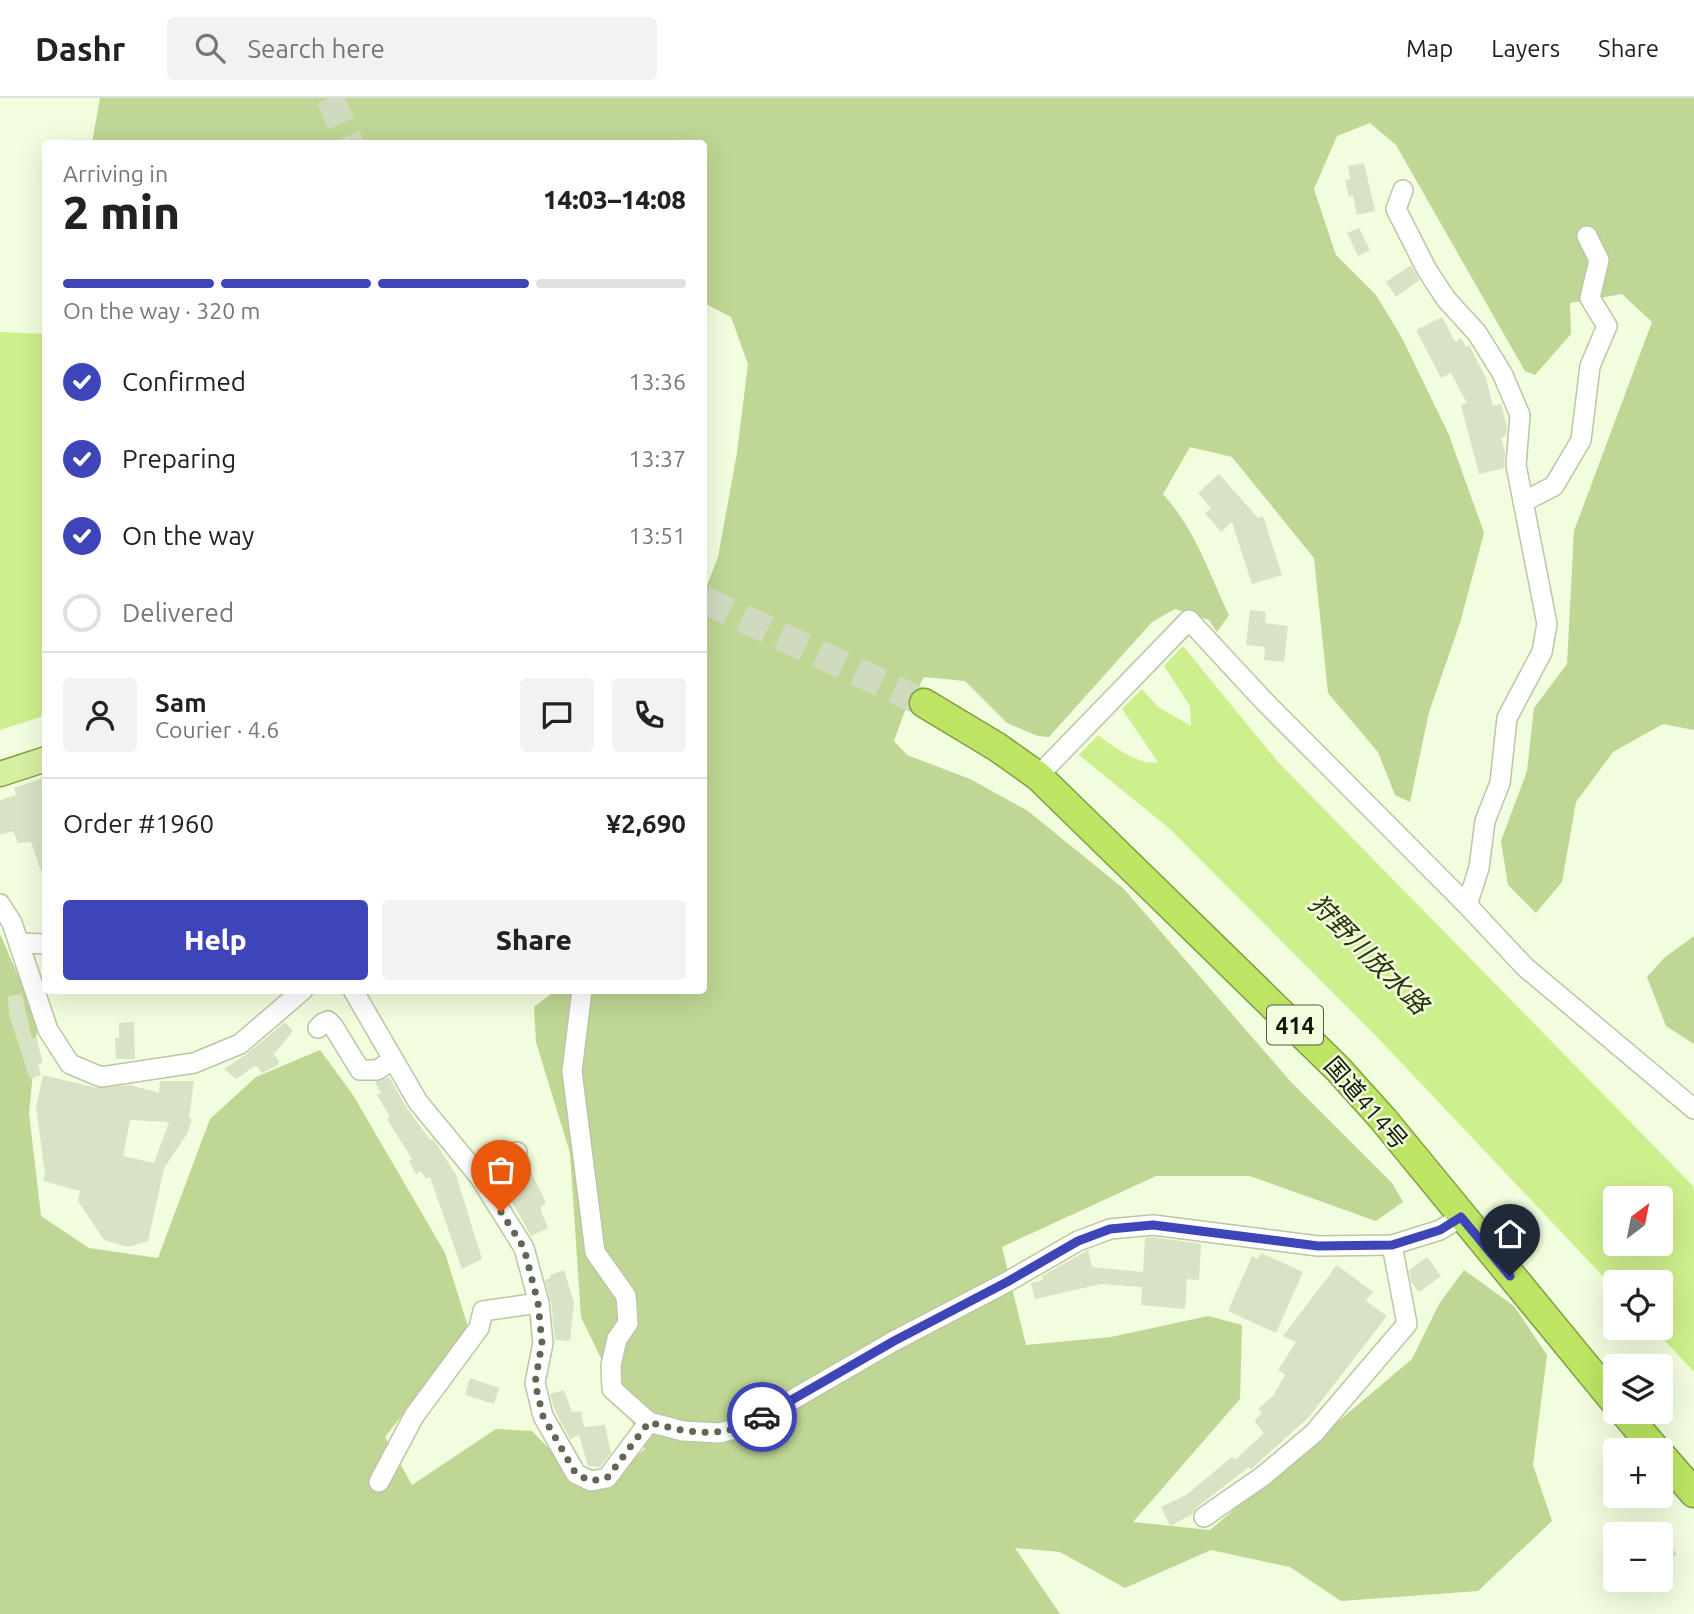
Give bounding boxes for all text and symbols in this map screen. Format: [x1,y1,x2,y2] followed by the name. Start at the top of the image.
[167,17,657,80] search box
[191,29,229,67] icon: search
[35,30,125,67] text: Dashr
[247,34,385,63] text: Search here
[1406,35,1453,62] text: Map
[1491,35,1560,62] text: Layers
[1598,35,1659,62] text: Share
[63,161,168,186] text: Arriving in
[543,185,686,214] text: 14:03–14:08
[63,186,180,238] text: 2 min
[63,298,260,323] text: On the way · 320 m
[63,363,101,401] icon: check
[122,367,246,396] text: Confirmed
[628,369,686,394] text: 13:36
[63,440,101,478] icon: check
[122,444,236,473] text: Preparing
[628,446,686,471] text: 13:37
[63,517,101,555] icon: check
[122,521,254,550] text: On the way
[628,523,686,548] text: 13:51
[122,598,234,627] text: Delivered
[63,678,137,752] button: person
[520,678,594,752] button: chat
[612,678,686,752] button: phone
[155,688,207,717] text: Sam
[155,717,279,742] text: Courier · 4.6
[63,809,214,838] text: Order #1960
[606,809,686,838] text: ¥2,690
[1304,889,1436,1021] water label: 狩野川放水路
[63,900,368,980] button: Help
[382,900,686,980] button: Share
[1267,1006,1323,1044] road number: 414
[1319,1052,1413,1154] street label: 国道414号
[471,1140,531,1212] pin
[482,1151,520,1189] icon: bag
[1603,1186,1673,1256] north arrow
[1603,1186,1673,1592] map controls
[1480,1204,1540,1276] pin
[1491,1215,1529,1253] icon: home
[1603,1270,1673,1340] button: locate
[1603,1354,1673,1424] button: layers
[727,1382,797,1452] courier
[743,1398,781,1436] icon: car
[1603,1438,1673,1508] button: +
[1603,1522,1673,1592] button: −

